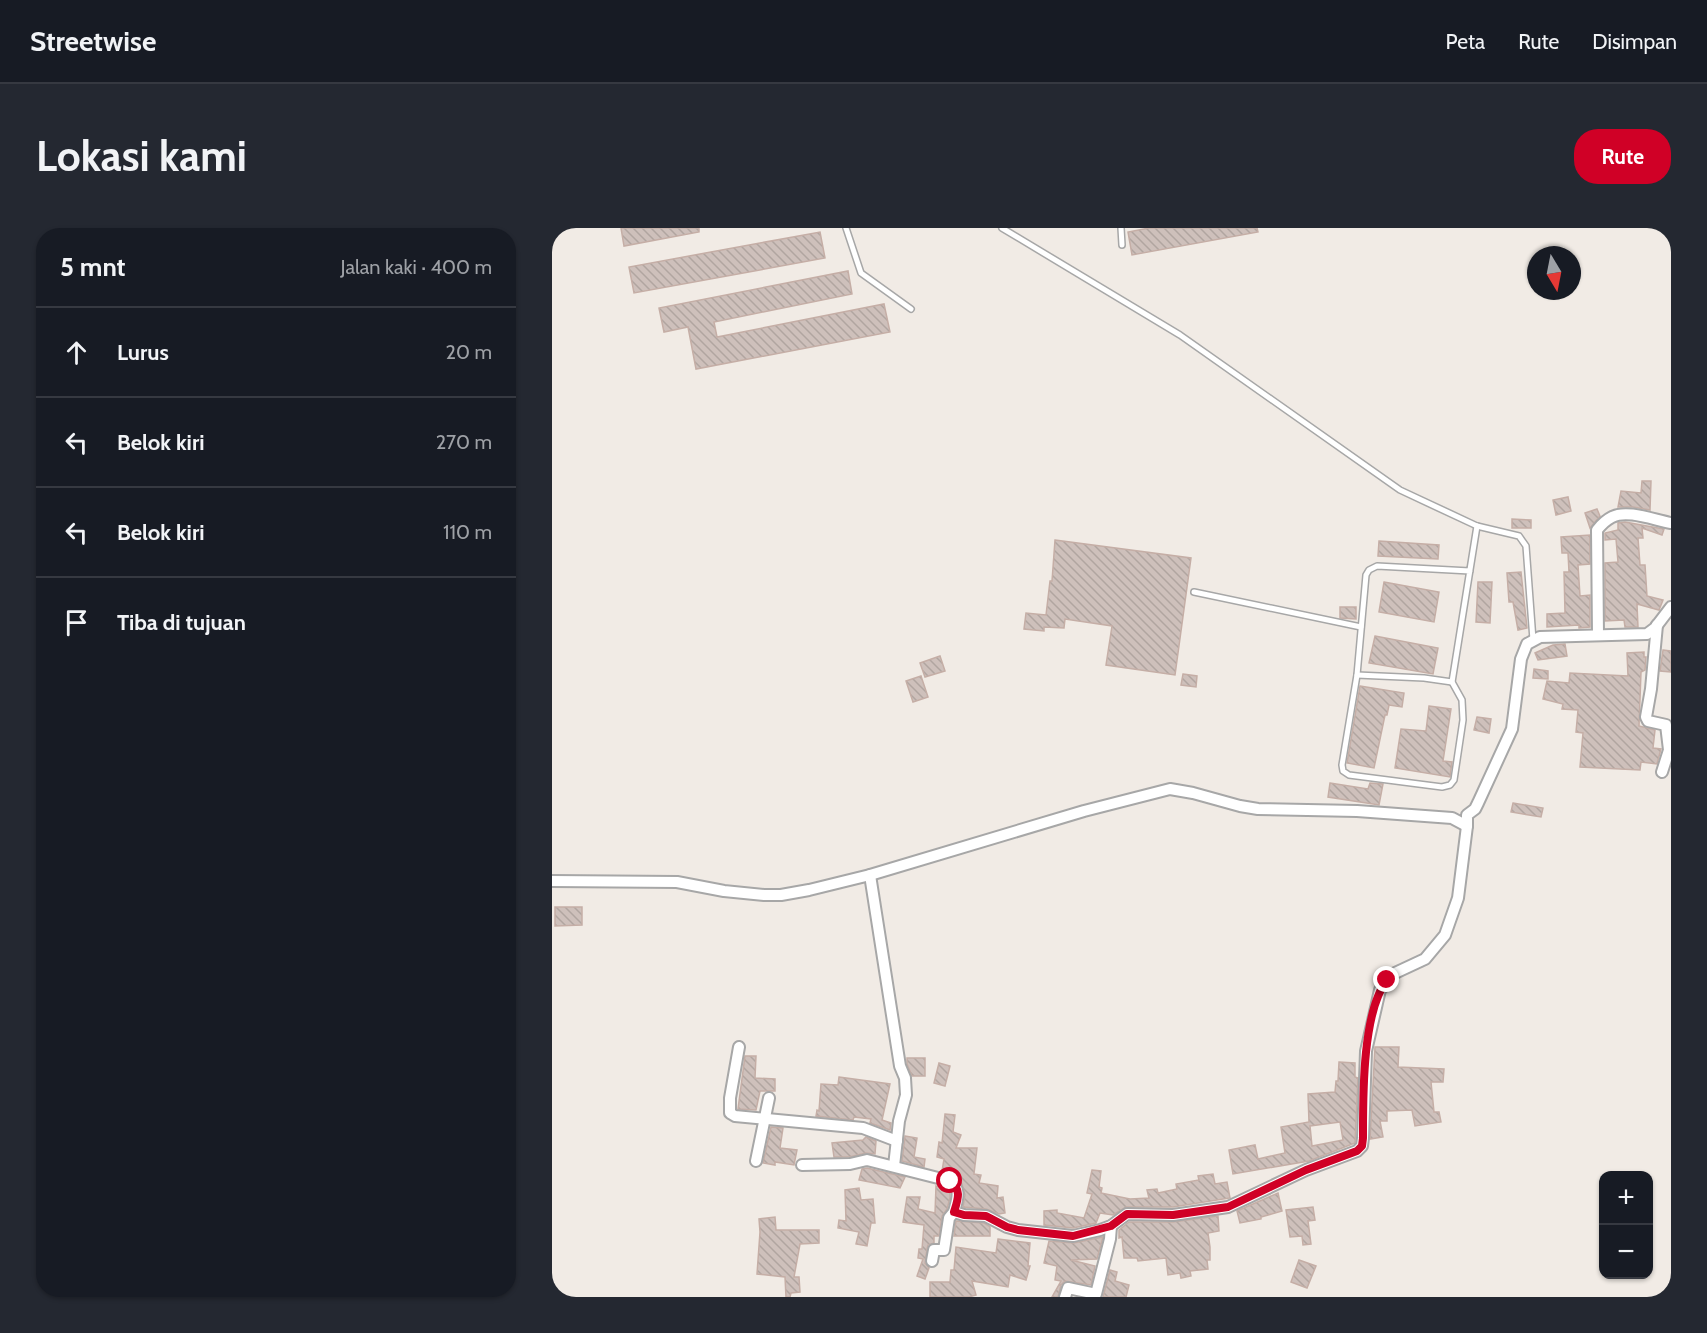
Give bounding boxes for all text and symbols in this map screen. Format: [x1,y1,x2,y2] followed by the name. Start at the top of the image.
[30,24,156,58] text: Streetwise
[1446,29,1485,54] text: Peta
[1518,29,1559,54] text: Rute
[1592,29,1677,54] text: Disimpan
[1574,129,1671,184] button: Rute
[36,130,247,182] text: Lokasi kami
[1527,246,1581,300] north arrow
[60,251,126,283] text: 5 mnt
[341,255,492,279] text: Jalan kaki · 400 m
[60,336,93,369] icon: ahead
[117,339,169,366] text: Lurus
[446,340,492,364] text: 20 m
[60,426,93,459] icon: left
[117,429,204,456] text: Belok kiri
[436,430,492,454] text: 270 m
[60,516,93,549] icon: left
[117,519,204,546] text: Belok kiri
[443,520,492,544] text: 110 m
[60,606,93,639] icon: arrive
[117,609,246,636] text: Tiba di tujuan
[1373,966,1399,992] route end
[936,1167,962,1193] route start
[1599,1171,1653,1279] map controls
[1599,1171,1653,1225] button: +
[1599,1225,1653,1279] button: −

